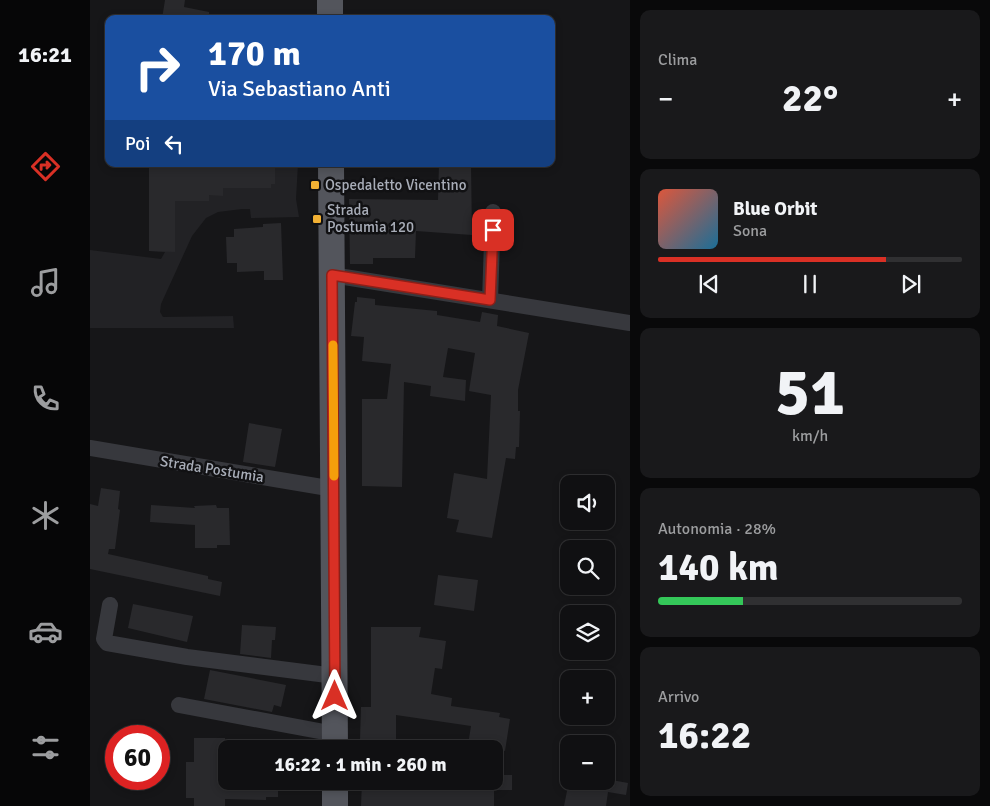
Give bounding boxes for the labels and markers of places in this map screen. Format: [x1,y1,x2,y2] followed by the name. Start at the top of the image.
[325,176,467,194] place label: Ospedaletto Vicentino
[309,179,321,191] marker: Ospedaletto Vicentino
[327,201,414,236] place label: Strada Postumia 120
[472,209,514,251] pin
[311,213,323,225] marker: Strada Postumia 120

